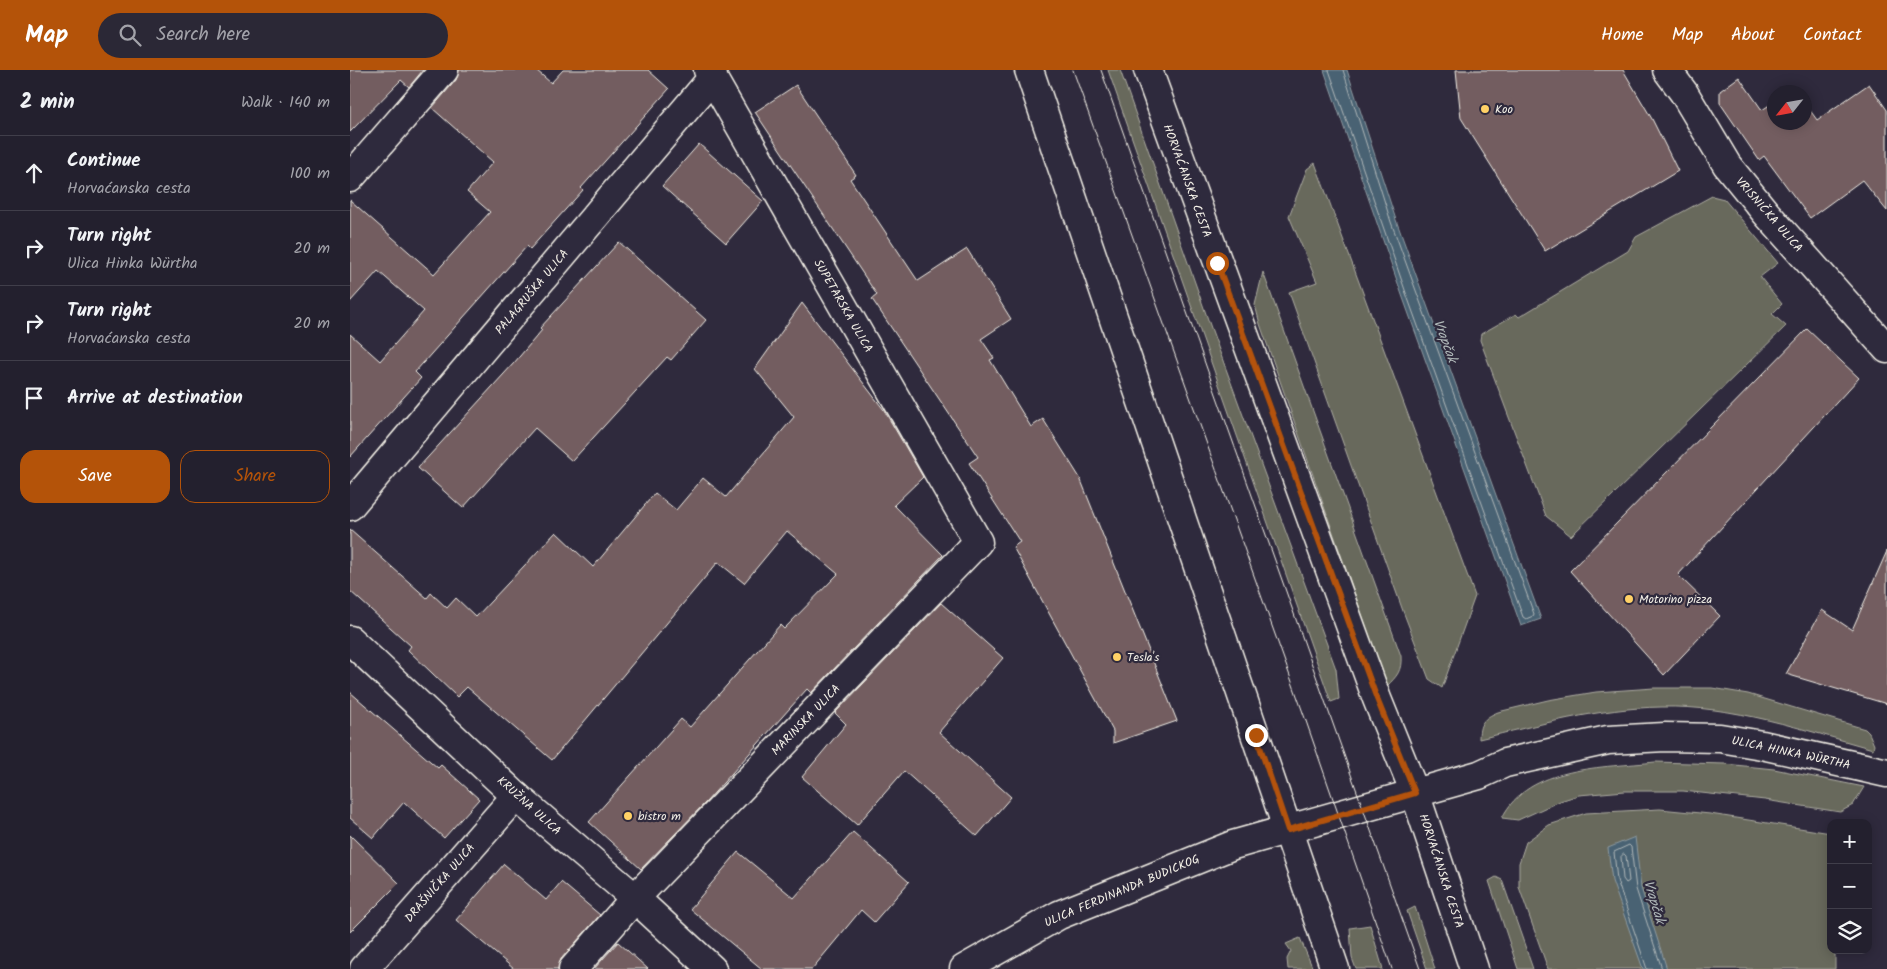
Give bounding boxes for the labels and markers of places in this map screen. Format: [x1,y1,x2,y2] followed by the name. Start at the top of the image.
[1495,100,1513,119] place label: Koo
[1479,103,1491,115] marker: Koo
[1639,590,1713,609] place label: Motorino pizza
[1623,593,1635,605] marker: Motorino pizza
[1127,648,1159,667] place label: Tesla's
[1111,651,1123,663] marker: Tesla's
[638,807,681,826] place label: bistro m
[622,810,634,822] marker: bistro m

